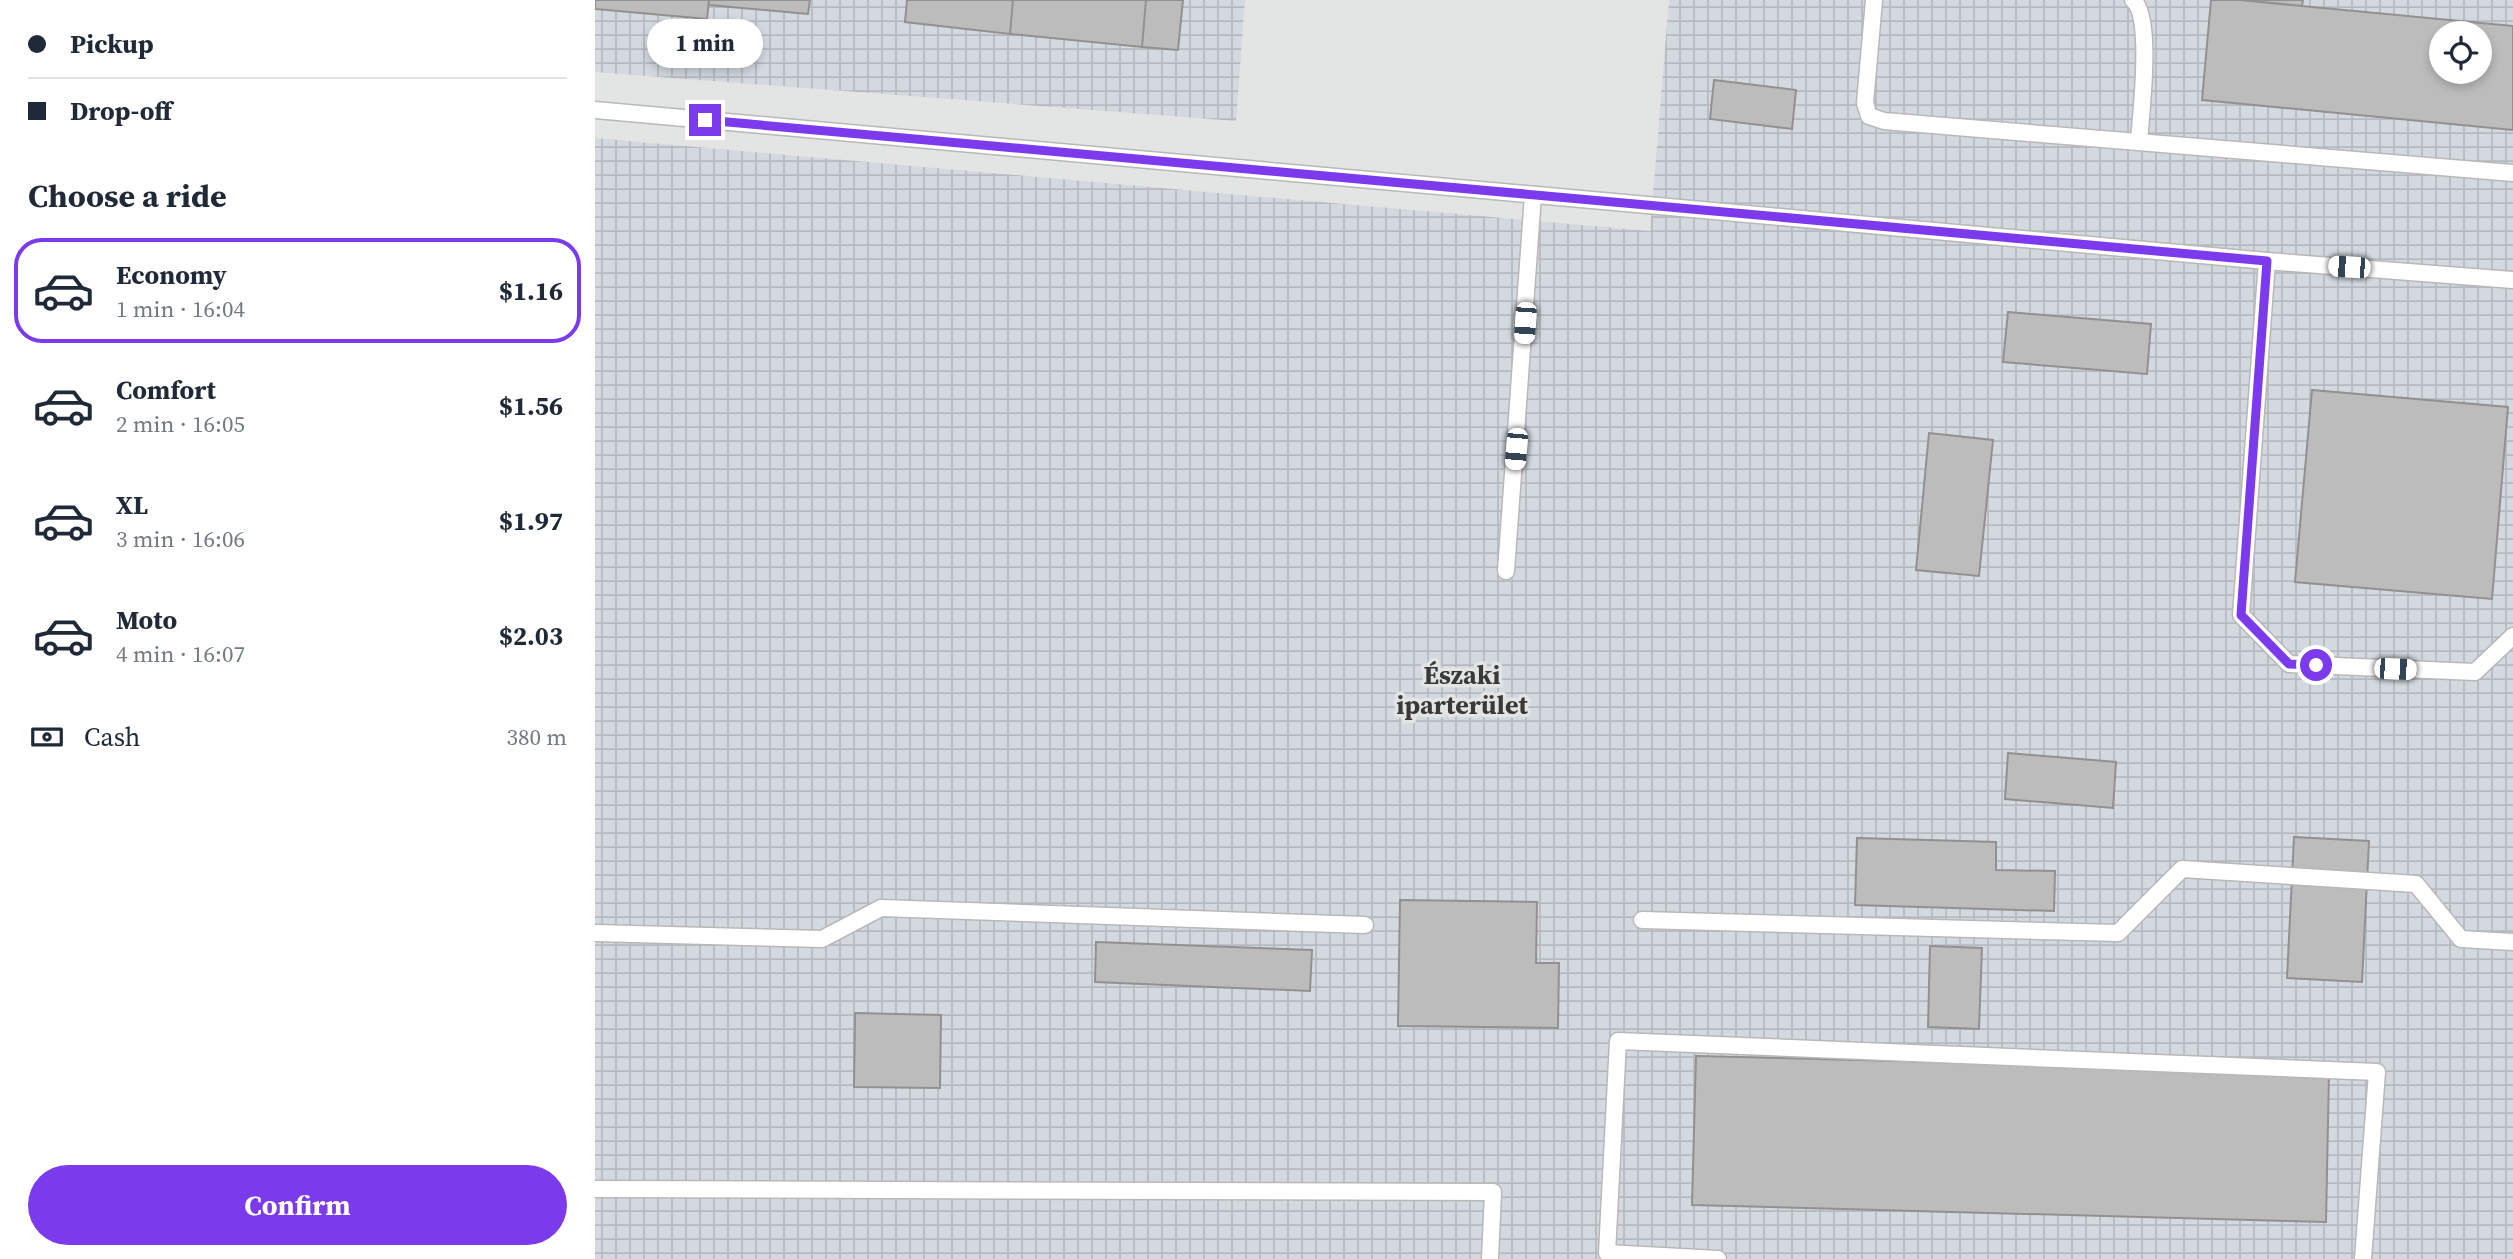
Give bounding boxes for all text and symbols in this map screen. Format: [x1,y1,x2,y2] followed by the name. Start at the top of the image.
[647,18,763,68] callout: 1 min
[2429,21,2492,84] map controls
[2429,21,2492,84] button: locate
[70,26,154,62] text: Pickup
[675,27,735,59] text: 1 min
[70,93,172,129] text: Drop-off
[689,104,721,136] route end
[28,174,227,218] text: Choose a ride
[2328,255,2371,279] car
[116,257,227,293] text: Economy
[32,259,95,322] icon: car
[499,273,563,309] text: $1.16
[116,293,245,325] text: 1 min · 16:04
[1514,301,1537,345] car
[116,372,216,408] text: Comfort
[32,374,95,437] icon: car
[499,388,563,424] text: $1.56
[116,408,245,440] text: 2 min · 16:05
[1504,427,1529,471] car
[116,487,148,523] text: XL
[32,489,95,552] icon: car
[499,503,563,539] text: $1.97
[116,523,245,555] text: 3 min · 16:06
[116,602,177,638] text: Moto
[32,604,95,667] icon: car
[499,618,563,654] text: $2.03
[116,638,245,670] text: 4 min · 16:07
[2300,649,2332,681] route start
[1396,657,1529,723] district label: Északi iparterület
[2374,658,2417,680] car
[28,718,66,756] icon: cash
[84,719,140,755] text: Cash
[506,721,567,753] text: 380 m
[28,1165,567,1245] button: Confirm

